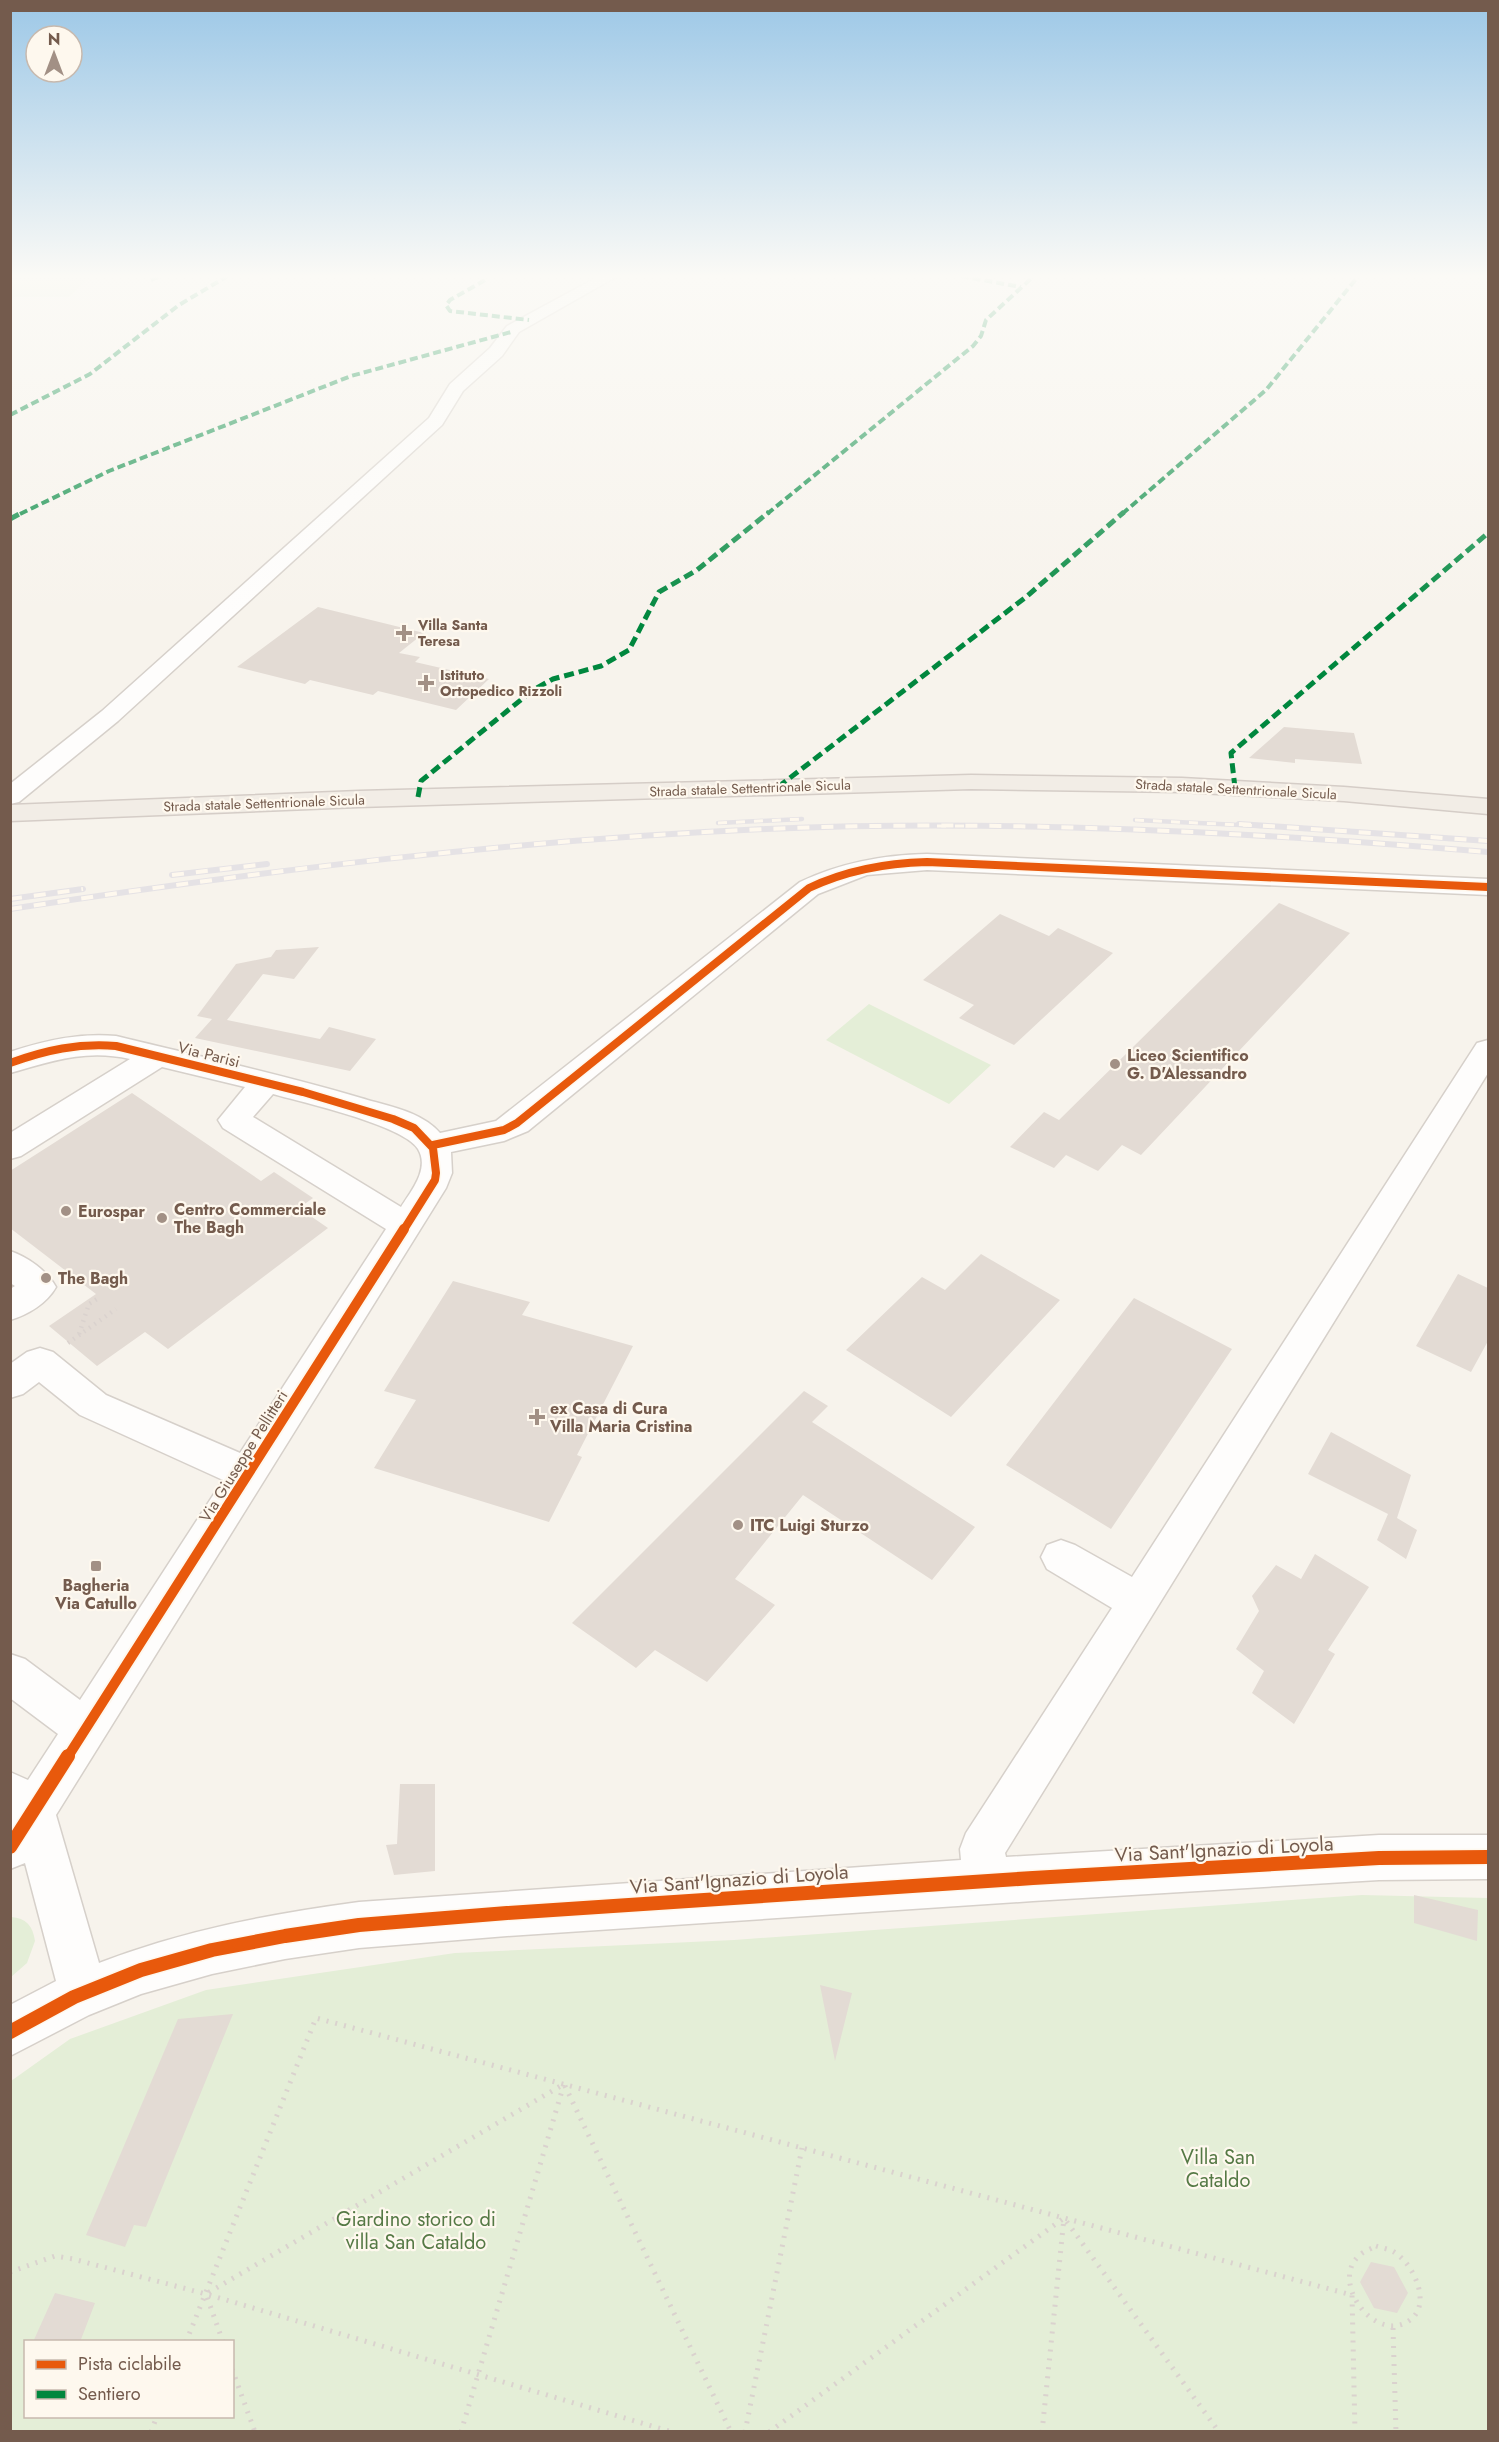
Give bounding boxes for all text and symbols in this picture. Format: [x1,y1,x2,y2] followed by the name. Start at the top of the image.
[24,24,84,84] north arrow
[48,28,60,51] text: N
[417,615,488,651] place label: Villa Santa Teresa
[395,624,413,642] marker: Villa Santa Teresa
[440,665,562,701] place label: Istituto Ortopedico Rizzoli
[417,674,435,692] marker: Istituto Ortopedico Rizzoli
[649,774,851,802] street label: Strada statale Settentrionale Sicula
[1135,774,1337,804] street label: Strada statale Settentrionale Sicula
[163,789,365,817] street label: Strada statale Settentrionale Sicula
[175,1036,242,1073] street label: Via Parisi
[1127,1044,1249,1085] place label: Liceo Scientifico G. D'Alessandro
[1108,1057,1122,1071] marker: Liceo Scientifico G. D'Alessandro
[174,1198,326,1239] place label: Centro Commerciale The Bagh
[78,1200,145,1223] place label: Eurospar
[59,1204,73,1218] marker: Eurospar
[155,1211,169,1225] marker: Centro Commerciale The Bagh
[58,1267,128,1290] place label: The Bagh
[39,1271,53,1285] marker: The Bagh
[193,1386,293,1527] street label: Via Giuseppe Pellitteri
[549,1397,692,1438] place label: ex Casa di Cura Villa Maria Cristina
[528,1408,546,1426] marker: ex Casa di Cura Villa Maria Cristina
[750,1514,869,1537] place label: ITC Luigi Sturzo
[731,1518,745,1532] marker: ITC Luigi Sturzo
[89,1559,103,1573] marker: Bagheria Via Catullo
[54,1574,137,1615] place label: Bagheria Via Catullo
[1114,1829,1334,1870] street label: Via Sant'Ignazio di Loyola
[629,1857,849,1902] street label: Via Sant'Ignazio di Loyola
[1181,2143,1255,2195] park label: Villa San Cataldo
[336,2205,496,2257] park label: Giardino storico di villa San Cataldo
[24,2340,234,2418] legend
[78,2351,181,2377] text: Pista ciclabile
[78,2381,141,2407] text: Sentiero

